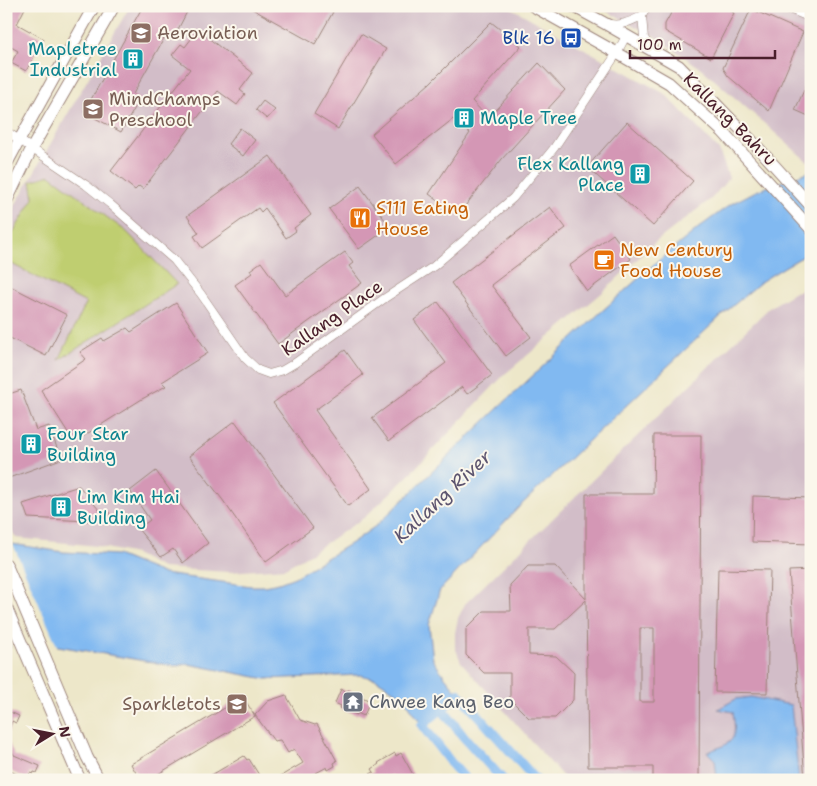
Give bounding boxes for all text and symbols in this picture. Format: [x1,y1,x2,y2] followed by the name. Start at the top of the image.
[129,21,153,45] school or university icon: Aeroviation
[157,21,258,45] place label: Aeroviation
[502,26,555,50] place label: Blk 16
[559,26,583,50] bus stop icon: Blk 16
[630,28,774,60] scale bar
[637,35,682,55] text: 100 m
[28,37,118,82] place label: Mapletree Industrial
[121,47,145,71] building icon: Mapletree Industrial
[678,67,782,171] street label: Kallang Bahru
[109,87,221,132] place label: MindChamps Preschool
[81,97,105,121] school or university icon: MindChamps Preschool
[452,106,476,130] building icon: Maple Tree
[480,106,577,130] place label: Maple Tree
[517,152,624,197] place label: Flex Kallang Place
[628,162,652,186] building icon: Flex Kallang Place
[376,196,469,241] place label: S111 Eating House
[348,206,372,230] restaurant icon: S111 Eating House
[620,238,733,283] place label: New Century Food House
[592,248,616,272] cafe icon: New Century Food House
[277,274,387,362] street label: Kallang Place
[47,422,129,467] place label: Four Star Building
[19,432,43,456] building icon: Four Star Building
[388,444,497,548] water label: Kallang River
[77,485,180,530] place label: Lim Kim Hai Building
[49,495,73,519] building icon: Lim Kim Hai Building
[341,690,365,714] temple icon: Chwee Kang Beo
[369,690,514,714] place label: Chwee Kang Beo
[122,692,221,716] place label: Sparkletots
[225,692,249,716] school or university icon: Sparkletots
[28,708,78,758] north arrow
[55,725,75,739] text: N

